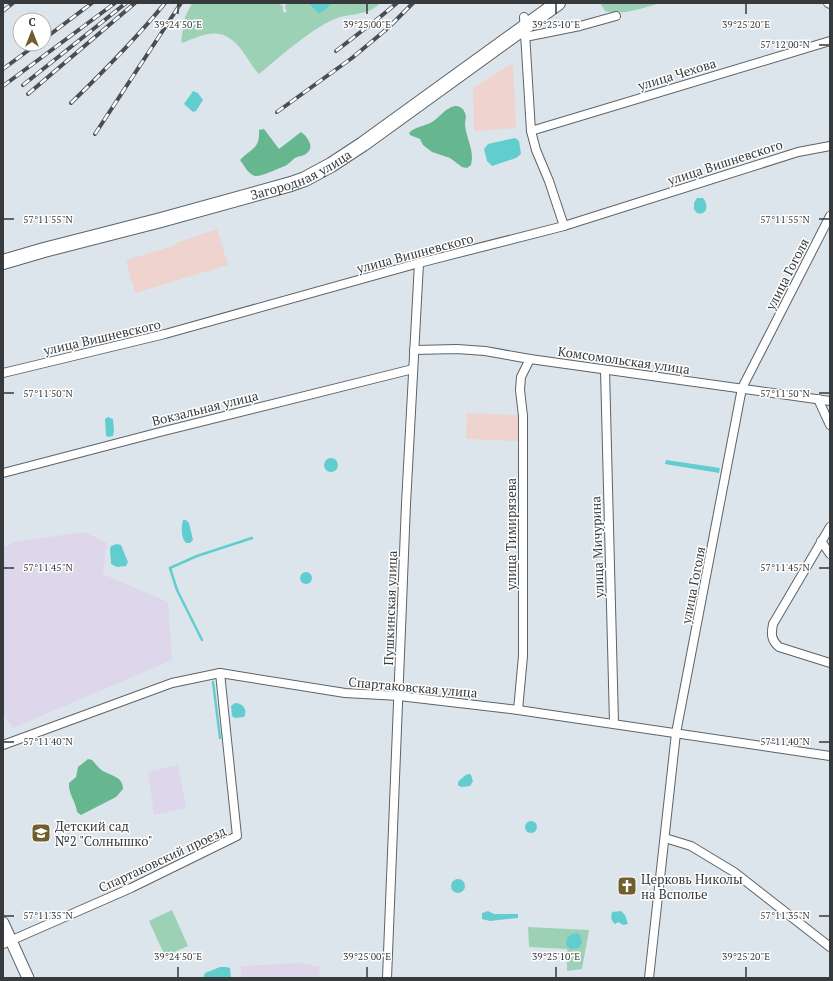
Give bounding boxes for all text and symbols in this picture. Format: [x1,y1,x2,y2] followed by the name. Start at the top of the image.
[12,12,52,52] north arrow
[28,15,36,29] text: С
[154,18,202,31] text: 39°24'50"E
[343,18,391,31] text: 39°25'00"E
[532,18,580,31] text: 39°25'10"E
[722,18,770,31] text: 39°25'20"E
[760,38,810,51] text: 57°12'00"N
[635,53,719,95] street label: улица Чехова
[664,135,785,189] street label: улица Вишневского
[248,145,355,204] street label: Загородная улица
[23,213,73,226] text: 57°11'55"N
[760,213,810,226] text: 57°11'55"N
[354,229,475,277] street label: улица Вишневского
[761,235,813,314] street label: улица Гоголя
[41,315,163,359] street label: улица Вишневского
[557,342,692,378] street label: Комсомольская улица
[150,386,260,430] street label: Вокзальная улица
[23,387,73,400] text: 57°11'50"N
[760,387,810,400] text: 57°11'50"N
[502,477,520,591] street label: улица Тимирязева
[586,495,608,599] street label: улица Мичурина
[676,545,709,626] street label: улица Гоголя
[379,550,401,666] street label: Пушкинская улица
[23,561,73,574] text: 57°11'45"N
[760,561,810,574] text: 57°11'45"N
[348,672,479,702] street label: Спартаковская улица
[23,735,73,748] text: 57°11'40"N
[760,735,810,748] text: 57°11'40"N
[55,817,153,850] place label: Детский сад №2 "Солнышко"
[95,821,229,896] street label: Спартаковский проезд
[30,822,52,844] school or university icon: Детский сад №2 "Солнышко"
[641,870,743,903] place label: Церковь Николы на Всполье
[616,875,638,897] church icon: Церковь Николы на Всполье
[23,909,73,922] text: 57°11'35"N
[760,909,810,922] text: 57°11'35"N
[154,950,202,963] text: 39°24'50"E
[343,950,391,963] text: 39°25'00"E
[532,950,580,963] text: 39°25'10"E
[722,950,770,963] text: 39°25'20"E

